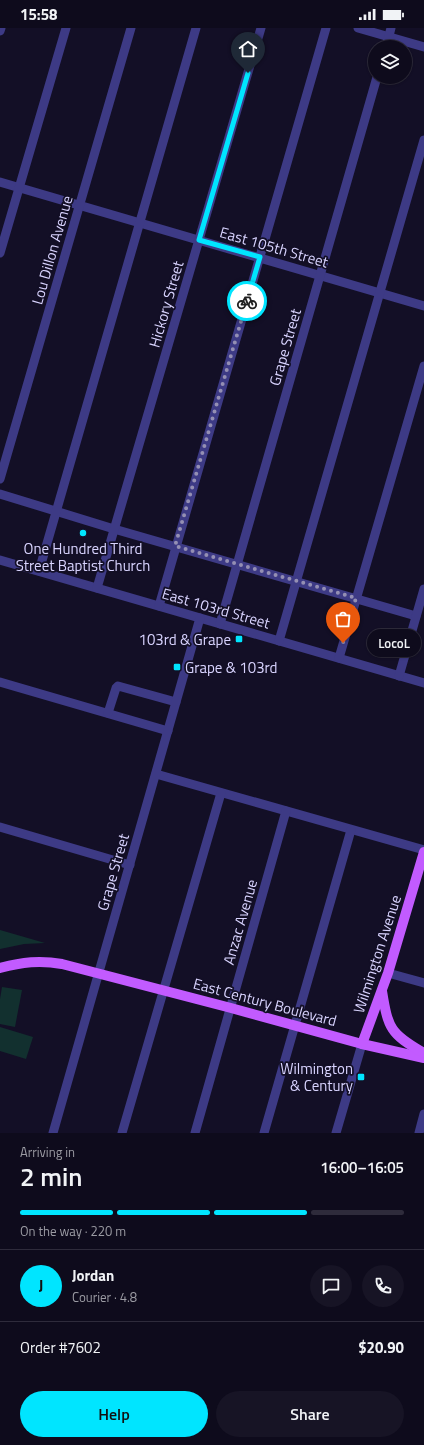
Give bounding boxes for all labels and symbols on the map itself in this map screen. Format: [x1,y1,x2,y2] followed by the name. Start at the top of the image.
[231,32,265,73] pin
[25,193,79,307] street label: Lou Dillon Avenue
[217,221,332,274] street label: East 105th Street
[143,257,190,350] street label: Hickory Street
[227,281,267,321] courier
[263,305,307,388] street label: Grape Street
[78,528,88,538] marker: One Hundred Third Street Baptist Church
[16,537,150,577] place label: One Hundred Third Street Baptist Church
[159,582,273,635] street label: East 103rd Street
[326,602,360,643] pin
[139,628,231,651] place label: 103rd & Grape
[367,629,421,657] callout: LocoL
[234,634,244,644] marker: 103rd & Grape
[185,656,277,679] place label: Grape & 103rd
[172,662,182,672] marker: Grape & 103rd
[91,830,135,913] street label: Grape Street
[217,876,263,968] street label: Anzac Avenue
[347,892,407,1016] street label: Wilmington Avenue
[191,972,339,1032] street label: East Century Boulevard
[280,1057,353,1097] place label: Wilmington & Century
[356,1072,366,1082] marker: Wilmington & Century

